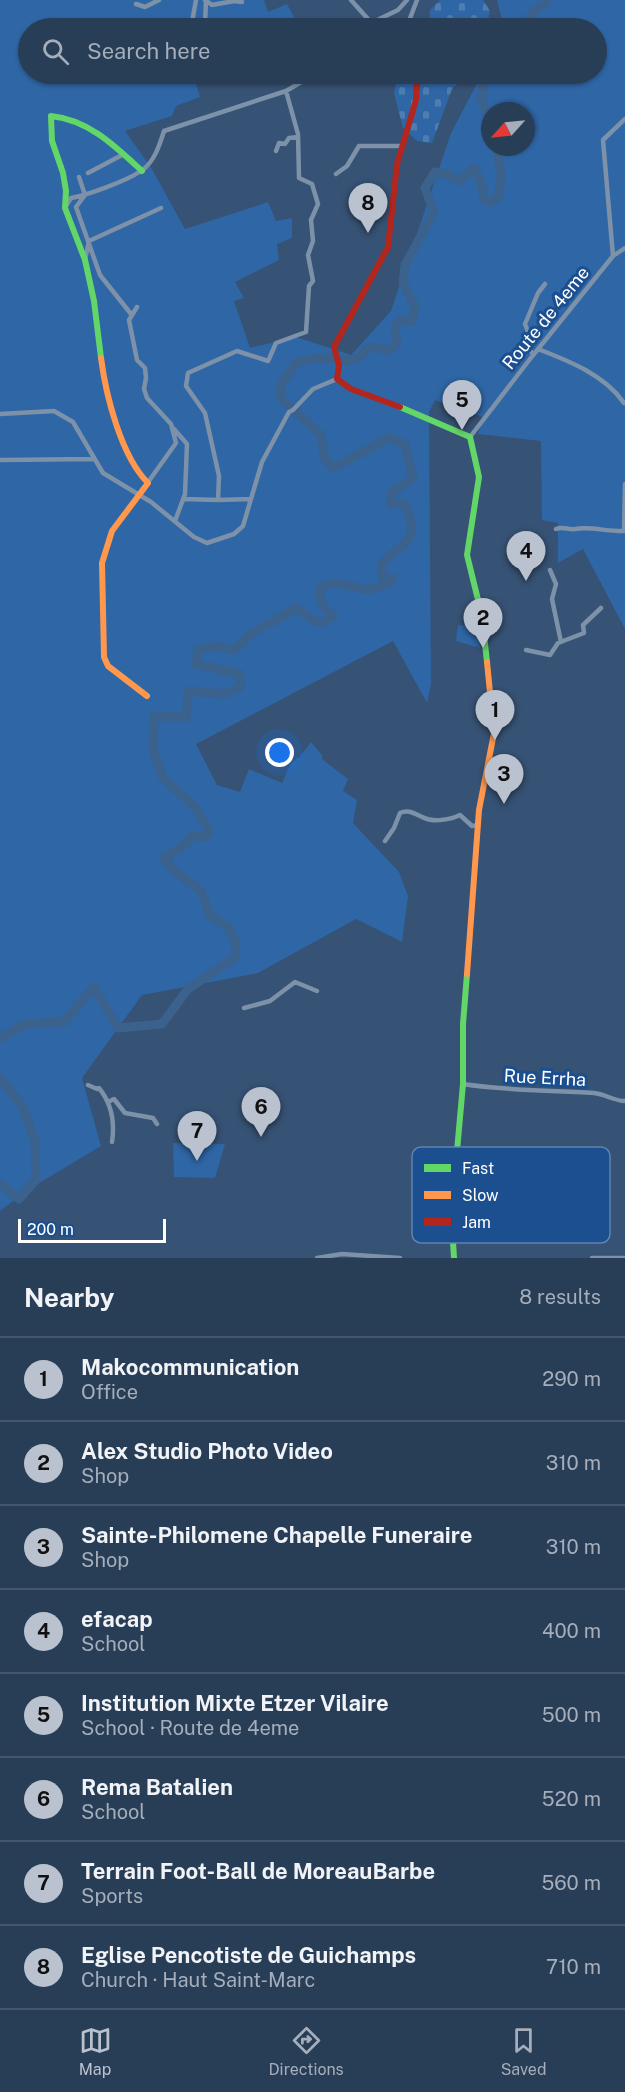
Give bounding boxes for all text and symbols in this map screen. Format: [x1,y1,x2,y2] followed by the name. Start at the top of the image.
[18,18,607,84] search box
[39,35,72,68] icon: search
[87,38,211,64] text: Search here
[481,102,535,156] north arrow
[348,184,388,233] pin: 8
[498,262,593,373] street label: Route de 4eme
[442,380,482,430] pin: 5
[506,532,546,581] pin: 4
[464,598,502,648] pin: 2
[476,690,514,740] pin: 1
[265,738,294,767] your location
[484,754,524,804] pin: 3
[503,1065,587,1090] street label: Rue Errha
[242,1088,280,1137] pin: 6
[178,1112,216,1161] pin: 7
[412,1147,610,1243] legend
[462,1159,494,1178] text: Fast
[462,1186,499,1205] text: Slow
[462,1213,491,1232] text: Jam
[18,1216,166,1244] scale bar
[27,1220,74,1239] text: 200 m
[24,1282,114,1313] text: Nearby
[519,1285,601,1309] text: 8 results
[81,1354,299,1380] text: Makocommunication
[39,1367,48,1391] text: 1
[542,1367,601,1391] text: 290 m
[81,1380,138,1404] text: Office
[81,1438,333,1464] text: Alex Studio Photo Video
[37,1451,50,1475] text: 2
[546,1451,601,1475] text: 310 m
[81,1464,129,1488] text: Shop
[81,1522,472,1548] text: Sainte-Philomene Chapelle Funeraire
[37,1535,50,1559] text: 3
[546,1535,601,1559] text: 310 m
[81,1548,129,1572] text: Shop
[81,1606,153,1632] text: efacap
[37,1619,50,1643] text: 4
[542,1619,601,1643] text: 400 m
[81,1632,145,1656] text: School
[81,1690,389,1716] text: Institution Mixte Etzer Vilaire
[37,1703,50,1727] text: 5
[542,1703,601,1727] text: 500 m
[81,1716,299,1740] text: School · Route de 4eme
[81,1774,233,1800] text: Rema Batalien
[37,1787,50,1811] text: 6
[542,1787,601,1811] text: 520 m
[81,1800,145,1824] text: School
[81,1858,435,1884] text: Terrain Foot-Ball de MoreauBarbe
[37,1871,50,1895] text: 7
[541,1871,601,1895] text: 560 m
[81,1884,143,1908] text: Sports
[81,1942,416,1968] text: Eglise Pencotiste de Guichamps
[37,1955,50,1979] text: 8
[546,1955,601,1979] text: 710 m
[81,1968,315,1992] text: Church · Haut Saint-Marc
[79,2024,112,2079] tab: Map
[269,2024,344,2079] tab: Directions
[501,2024,546,2079] tab: Saved

